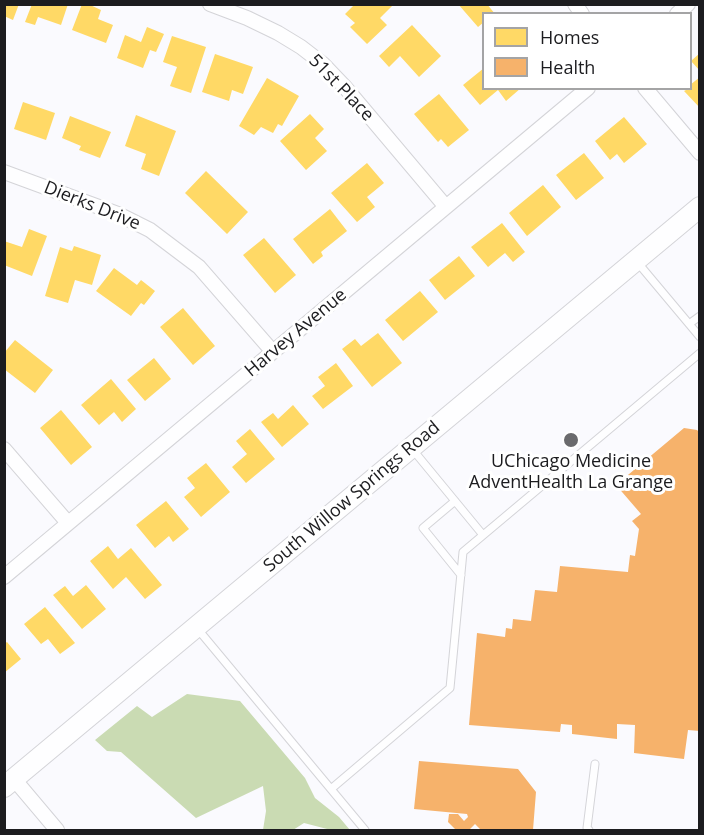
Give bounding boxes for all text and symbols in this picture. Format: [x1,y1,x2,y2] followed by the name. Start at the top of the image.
[482,12,692,90] legend
[540,25,599,49] text: Homes
[304,50,378,126] street label: 51st Place
[540,55,595,79] text: Health
[41,177,143,235] street label: Dierks Drive
[241,284,351,382] street label: Harvey Avenue
[260,417,444,577] street label: South Willow Springs Road
[562,431,580,449] marker: UChicago Medicine AdventHealth La Grange
[469,451,673,494] place label: UChicago Medicine AdventHealth La Grange

